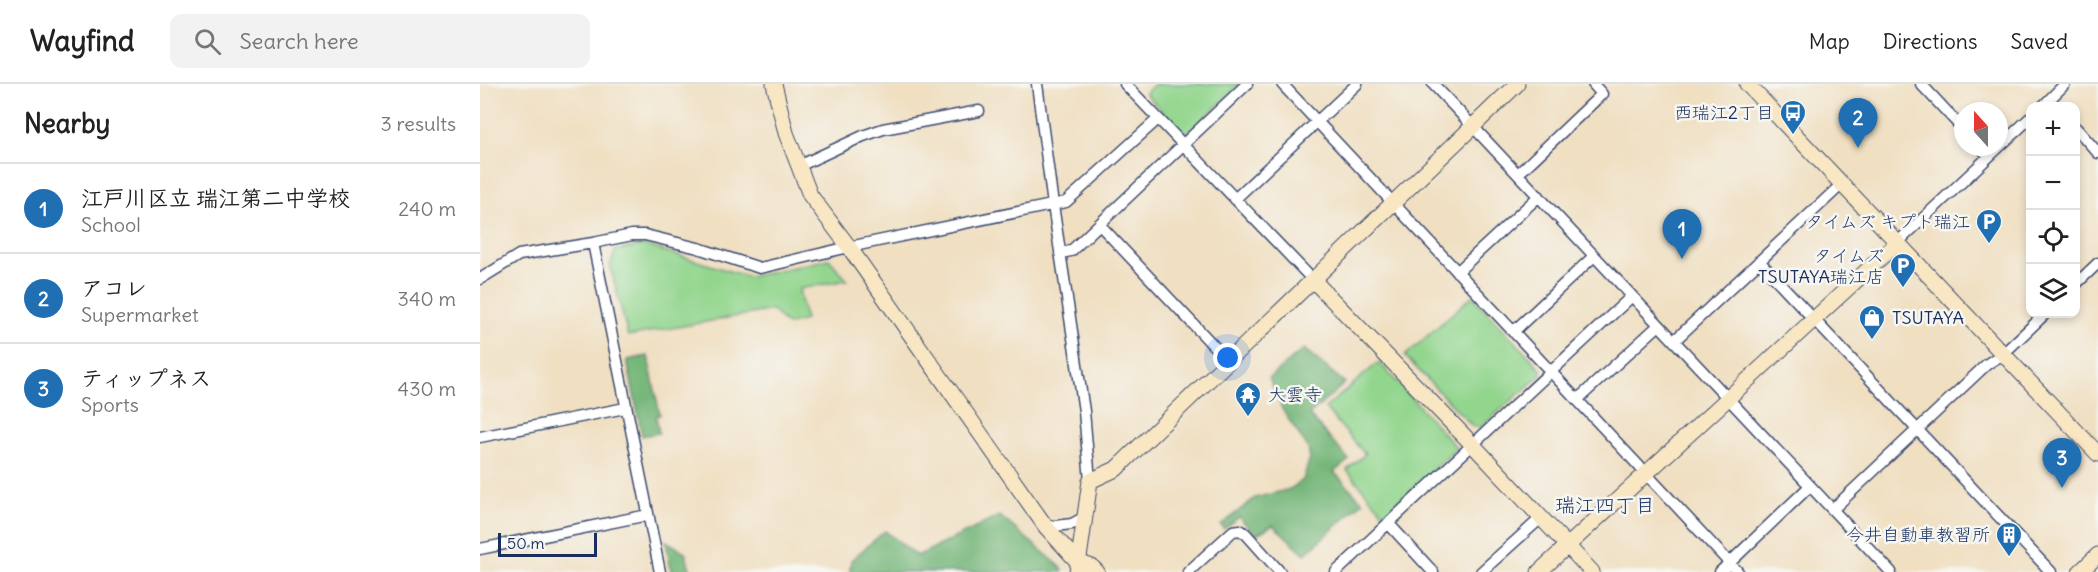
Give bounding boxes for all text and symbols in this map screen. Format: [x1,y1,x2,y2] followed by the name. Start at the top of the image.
[170,14,590,68] search box
[30,23,134,59] text: Wayfind
[191,25,224,58] icon: search
[239,27,359,55] text: Search here
[1809,28,1850,55] text: Map
[1883,28,1977,55] text: Directions
[2010,28,2068,55] text: Saved
[1778,98,1808,136] bus stop icon: 西瑞江2丁目
[1838,98,1878,148] pin: 2
[1674,101,1774,124] place label: 西瑞江2丁目
[1954,102,2008,156] north arrow
[2026,102,2080,318] map controls
[2026,102,2080,156] button: +
[24,107,110,140] text: Nearby
[380,111,456,136] text: 3 results
[2026,156,2080,210] button: −
[81,184,350,212] text: 江戸川区立 瑞江第二中学校
[40,196,47,221] text: 1
[398,196,456,221] text: 240 m
[1974,207,2004,245] parking icon: タイムズ キプト瑞江
[1662,210,1702,259] pin: 1
[1805,210,1970,233] place label: タイムズ キプト瑞江
[2026,210,2080,264] button: locate
[81,212,141,237] text: School
[1758,244,1884,288] place label: タイムズ TSUTAYA瑞江店
[1888,251,1918,289] parking icon: タイムズ TSUTAYA瑞江店
[2026,264,2080,318] button: layers
[81,274,147,302] text: アコレ
[38,286,49,311] text: 2
[398,286,456,311] text: 340 m
[81,302,199,327] text: Supermarket
[1857,303,1887,341] shop icon: TSUTAYA
[1892,306,1964,329] place label: TSUTAYA
[1213,343,1242,372] your location
[81,364,211,392] text: ティップネス
[38,376,49,401] text: 3
[398,376,456,401] text: 430 m
[1233,380,1263,418] temple icon: 大雲寺
[1268,383,1322,406] place label: 大雲寺
[81,392,139,417] text: Sports
[2042,438,2082,488] pin: 3
[1555,492,1655,517] district label: 瑞江四丁目
[1994,520,2024,558] building icon: 今井自動車教習所
[1846,523,1990,546] place label: 今井自動車教習所
[498,530,597,558] scale bar
[507,533,545,553] text: 50 m

